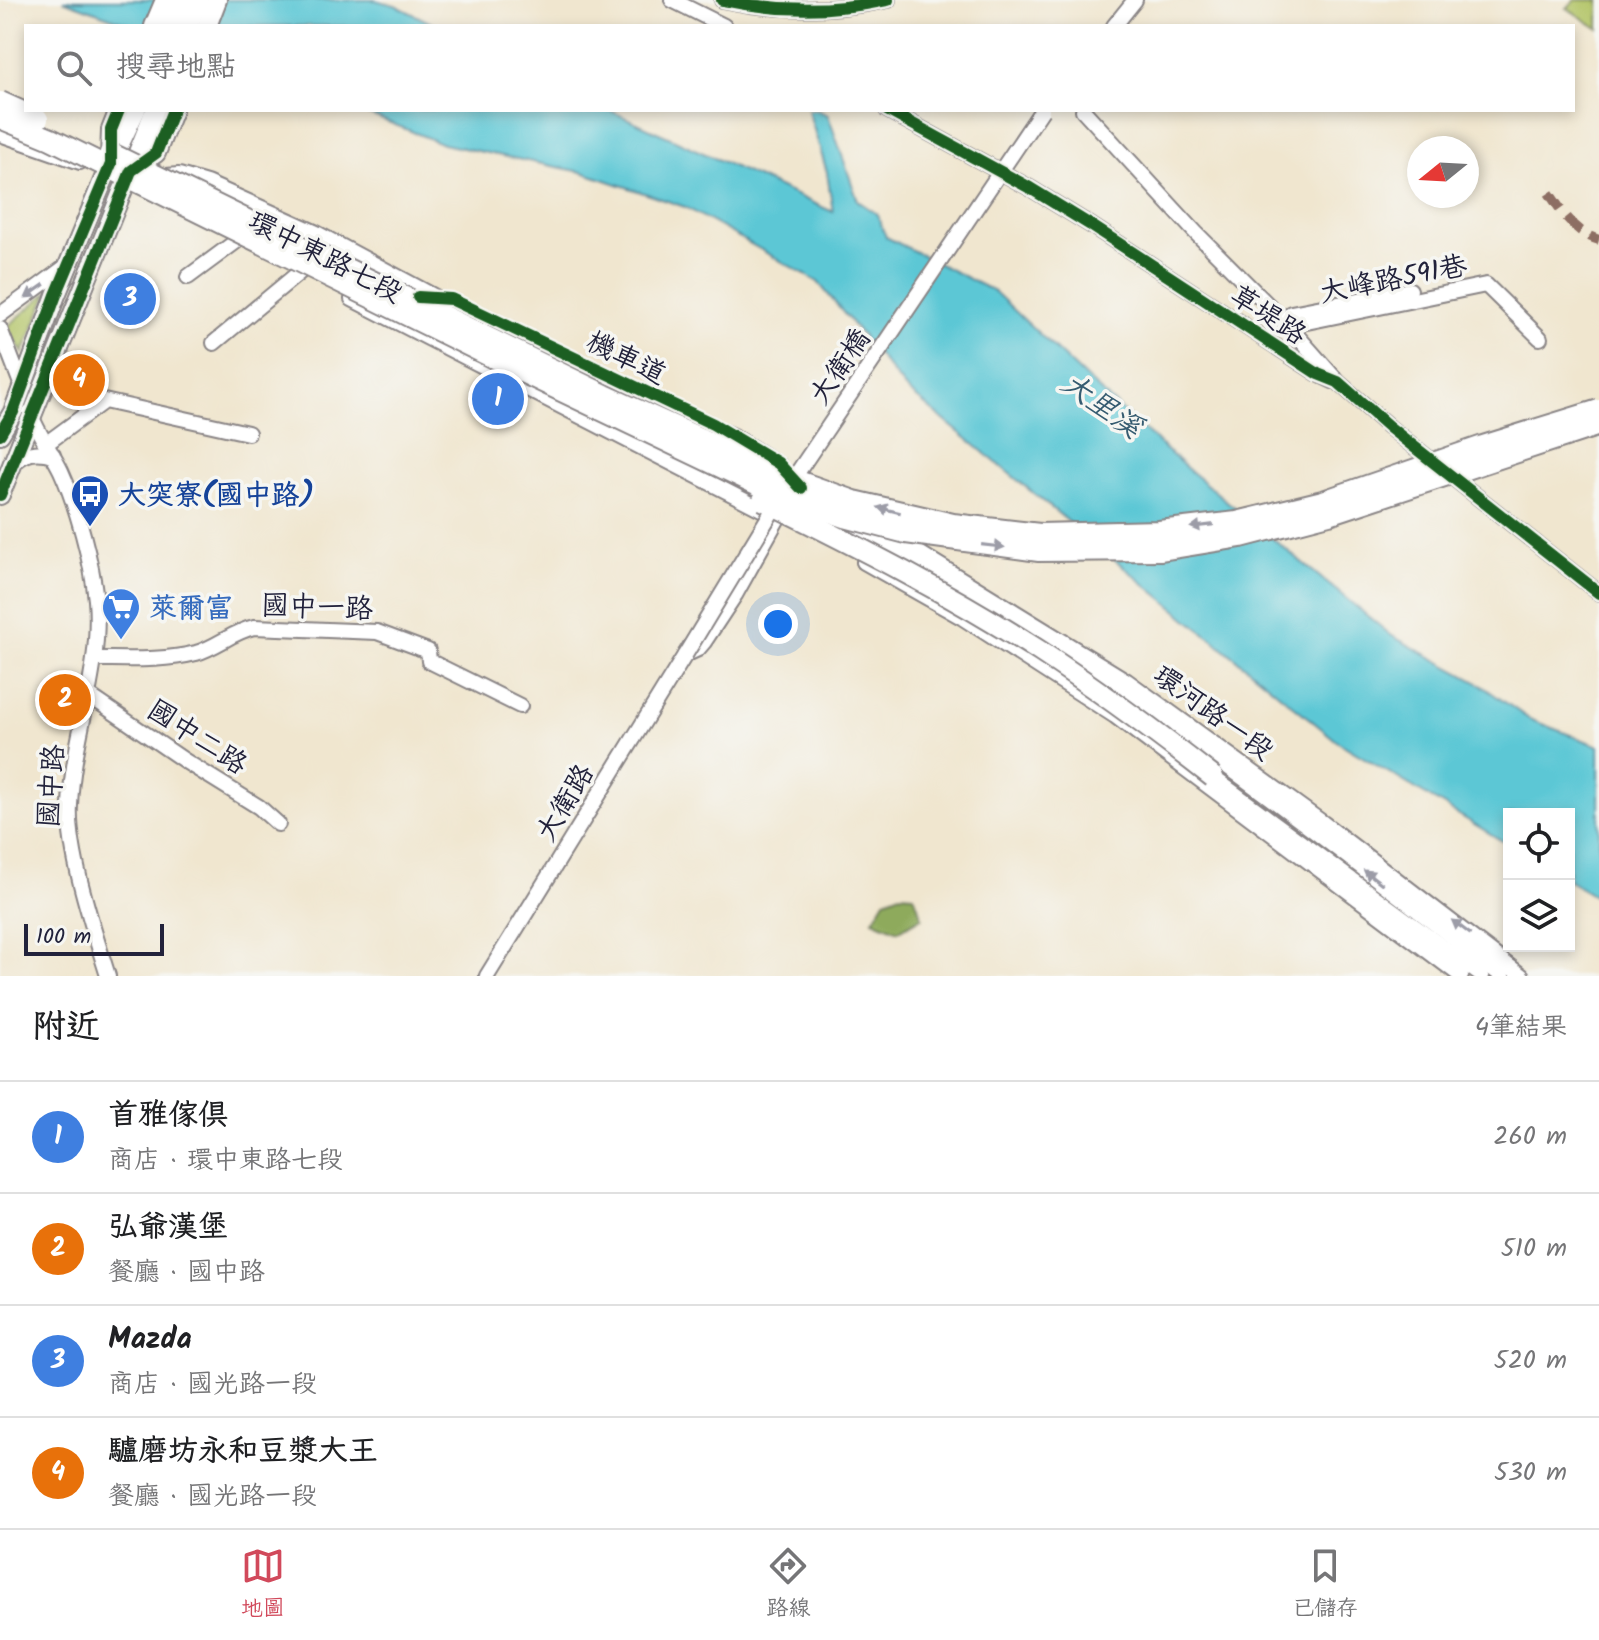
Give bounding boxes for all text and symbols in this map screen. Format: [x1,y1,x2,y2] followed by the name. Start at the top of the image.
[24,24,1575,112] search box
[116,44,236,92] text: 搜尋地點
[52,46,96,90] icon: search
[1407,136,1479,208] north arrow
[240,200,410,316] street label: 環中東路七段
[1316,244,1472,317] street label: 大峰路591巷
[104,269,156,329] pin: 3
[1220,274,1315,358] street label: 草堤路
[24,283,45,298] one-way arrow
[799,320,883,415] street label: 大衛橋
[578,321,674,398] street label: 機車道
[53,350,105,410] pin: 4
[1050,361,1153,453] water label: 大里溪
[472,369,524,429] pin: 1
[69,473,111,528] bus stop icon: 大突寮(國中路)
[118,474,314,519] place label: 大突寮(國中路)
[876,503,901,515] one-way arrow
[1190,520,1215,533] one-way arrow
[981,539,1006,552] one-way arrow
[260,584,374,633] street label: 國中一路
[100,586,142,641] supermarket icon: 萊爾富
[149,587,233,632] place label: 萊爾富
[758,604,798,644] your location
[1143,655,1282,773] street label: 環河路一段
[39,670,91,730] pin: 2
[137,689,256,787] street label: 國中二路
[27,743,78,830] street label: 國中路
[525,756,607,851] street label: 大衛路
[1503,808,1575,952] map controls
[1503,808,1575,880] button: locate
[1363,870,1383,886] one-way arrow
[1503,880,1575,952] button: layers
[24,920,164,956] scale bar
[36,920,91,955] text: 100 m
[1451,920,1471,936] one-way arrow
[32,1001,100,1055] text: 附近
[1475,1007,1567,1049] text: 4筆結果
[108,1092,228,1140] text: 首雅傢俱
[54,1116,62,1158] text: 1
[1493,1116,1567,1158] text: 260 m
[108,1140,343,1182] text: 商店 · 環中東路七段
[108,1204,228,1252] text: 弘爺漢堡
[50,1228,66,1270] text: 2
[1501,1228,1567,1270] text: 510 m
[108,1252,265,1294] text: 餐廳 · 國中路
[108,1316,192,1364] text: Mazda
[51,1340,65,1382] text: 3
[1494,1340,1567,1382] text: 520 m
[108,1364,317,1406] text: 商店 · 國光路一段
[108,1428,378,1476] text: 驢磨坊永和豆漿大王
[51,1452,65,1494] text: 4
[1494,1452,1567,1494] text: 530 m
[108,1476,317,1518] text: 餐廳 · 國光路一段
[241,1544,285,1627] tab: 地圖
[766,1544,810,1627] tab: 路線
[1292,1544,1358,1627] tab: 已儲存

